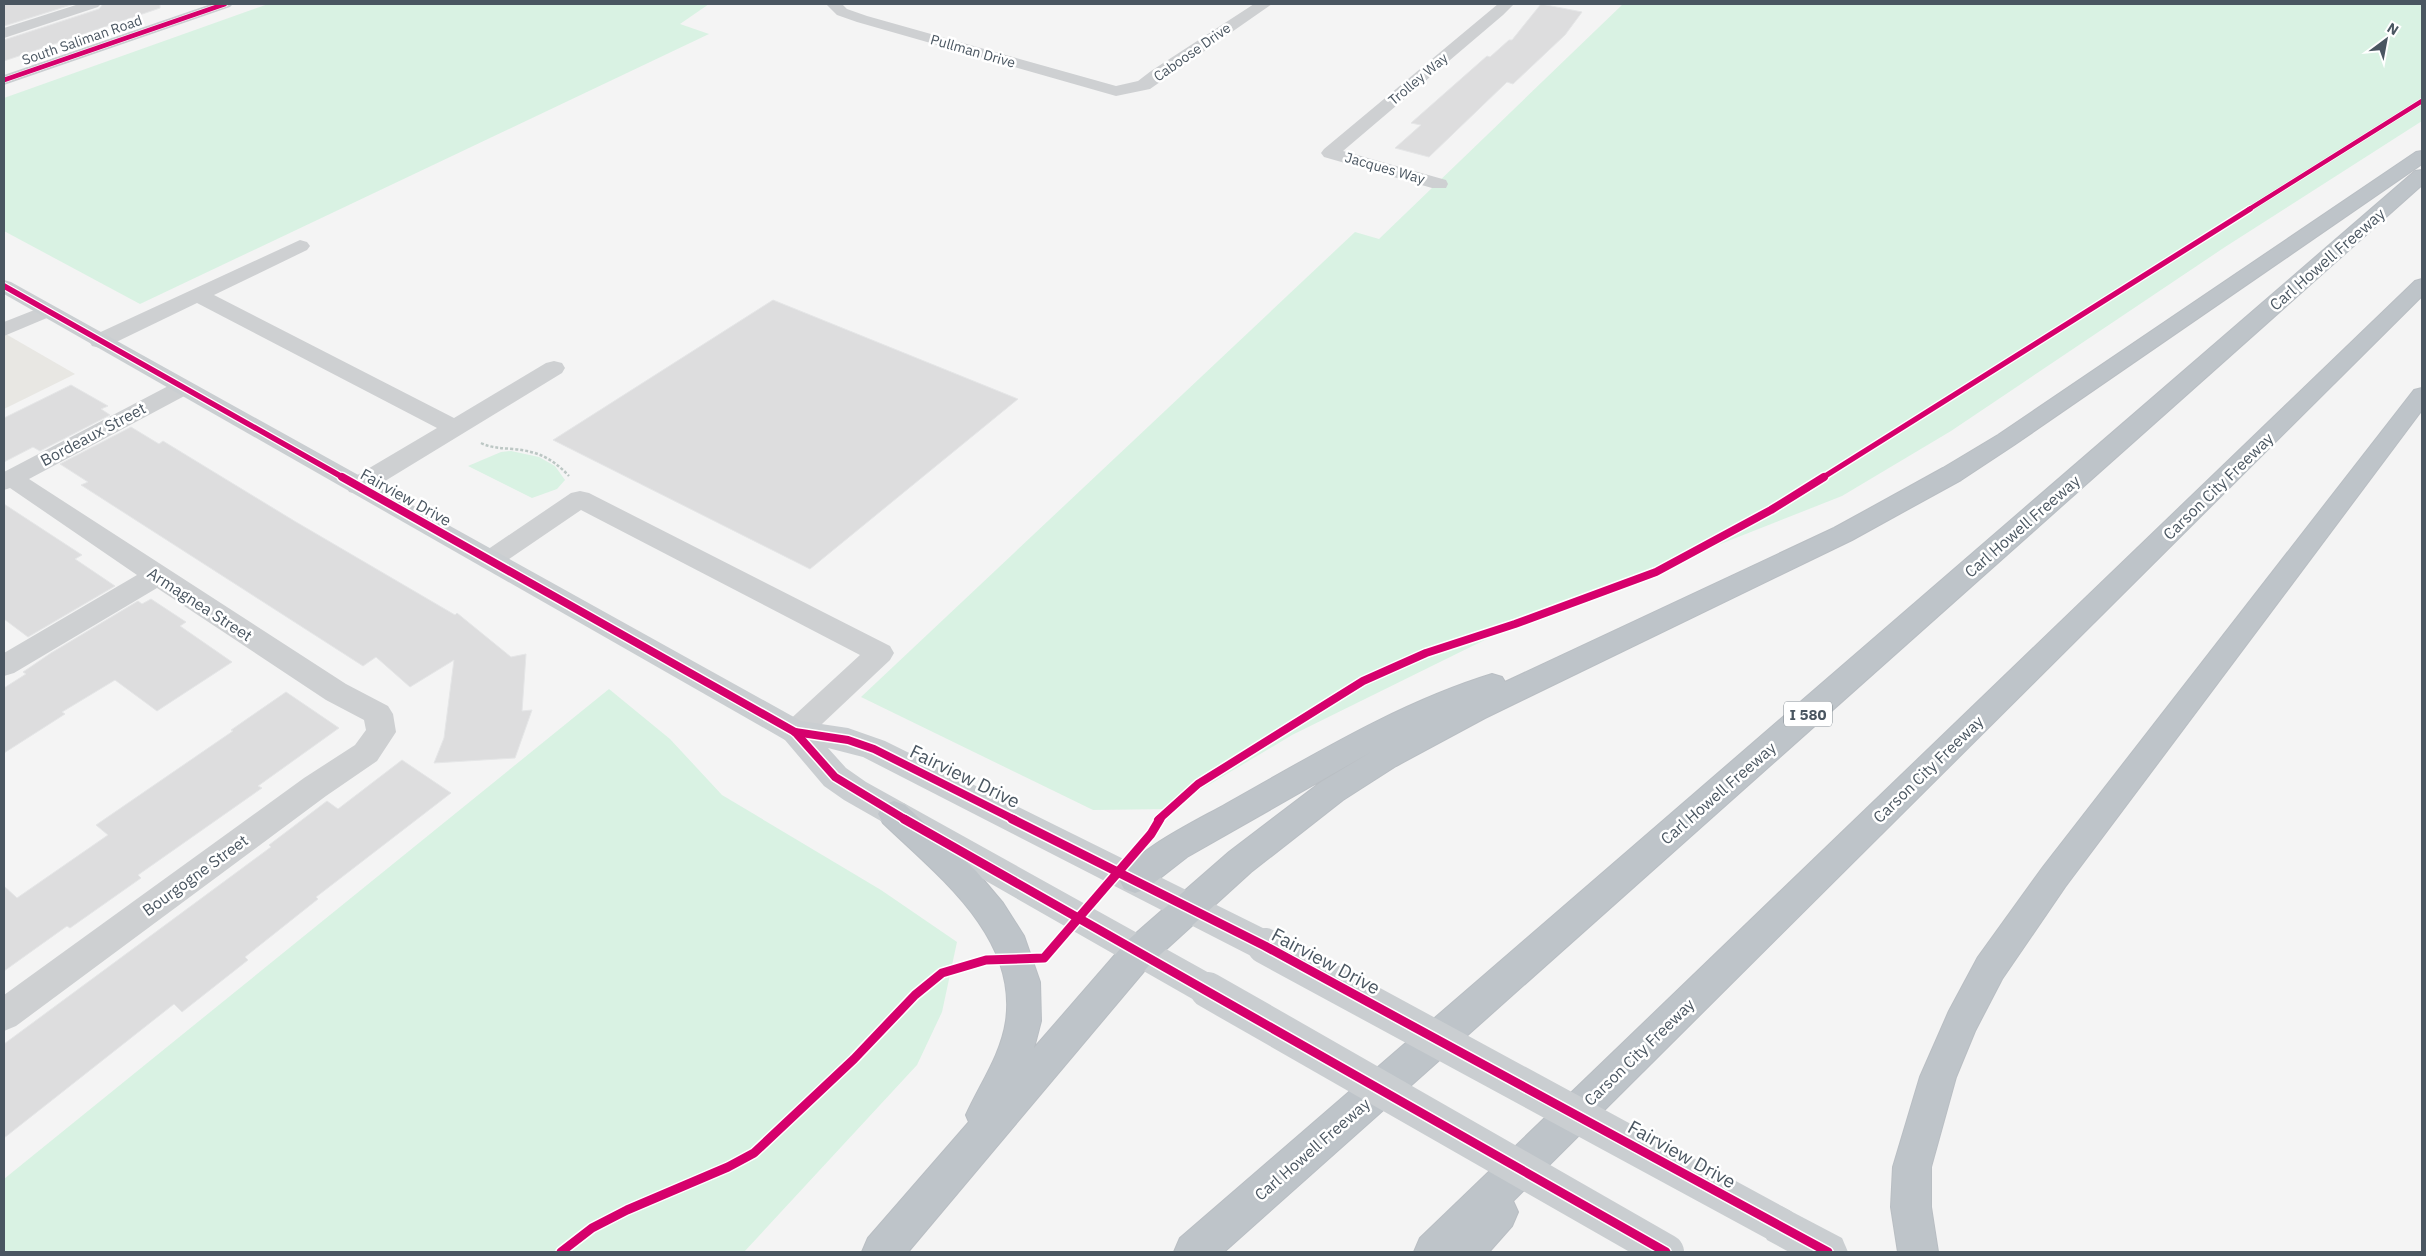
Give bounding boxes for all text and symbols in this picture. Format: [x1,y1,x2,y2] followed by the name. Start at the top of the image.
[19,11,145,69] street label: South Saliman Road
[2361,15,2411,65] north arrow
[1150,19,1234,85] street label: Caboose Drive
[2384,19,2402,39] text: N
[928,30,1018,72] street label: Pullman Drive
[1384,49,1452,109] street label: Trolley Way
[1343,148,1427,188] street label: Jacques Way
[2265,203,2389,315] street label: Carl Howell Freeway
[37,398,149,470] street label: Bordeaux Street
[2159,428,2277,544] street label: Carson City Freeway
[357,464,455,530] street label: Fairview Drive
[1960,470,2084,582] street label: Carl Howell Freeway
[144,563,256,645] street label: Armagnea Street
[1784,702,1832,726] road number: I 580
[1869,711,1987,827] street label: Carson City Freeway
[1656,737,1780,849] street label: Carl Howell Freeway
[906,739,1024,813] street label: Fairview Drive
[138,830,252,920] street label: Bourgogne Street
[1268,922,1384,1000] street label: Fairview Drive
[1580,994,1698,1110] street label: Carson City Freeway
[1250,1093,1374,1205] street label: Carl Howell Freeway
[1624,1115,1740,1193] street label: Fairview Drive

